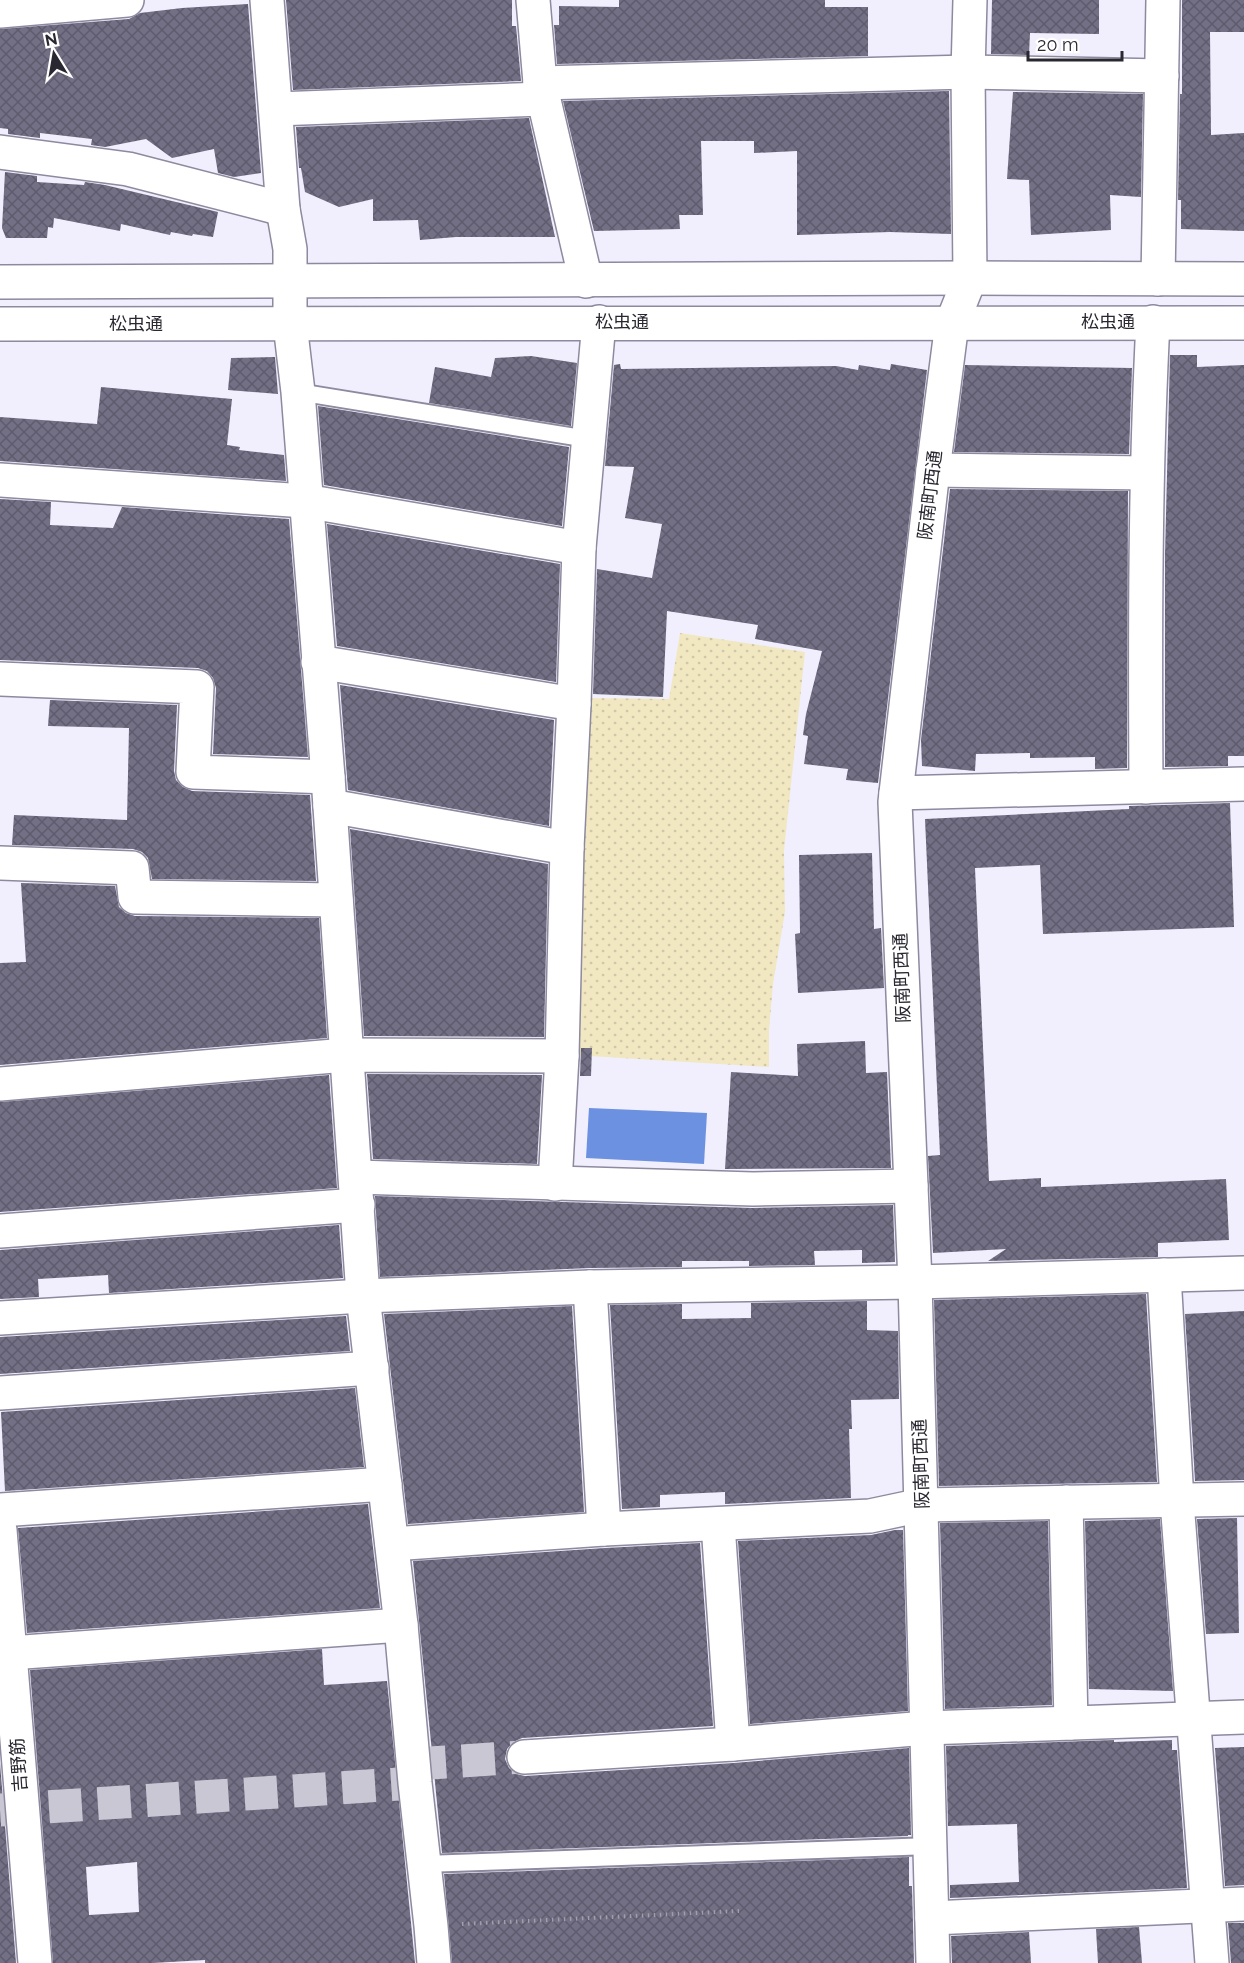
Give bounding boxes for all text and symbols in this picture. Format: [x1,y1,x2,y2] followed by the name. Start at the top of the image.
[24,24,84,84] north arrow
[1028,24,1122,62] scale bar
[43,29,59,50] text: N
[1037,34,1079,55] text: 20 m
[595,311,649,332] street label: 松虫通
[1081,311,1135,332] street label: 松虫通
[109,313,163,334] street label: 松虫通
[914,449,945,541] street label: 阪南町西通
[889,933,914,1023] street label: 阪南町西通
[908,1419,933,1509] street label: 阪南町西通
[6,1737,31,1793] street label: 吉野筋

